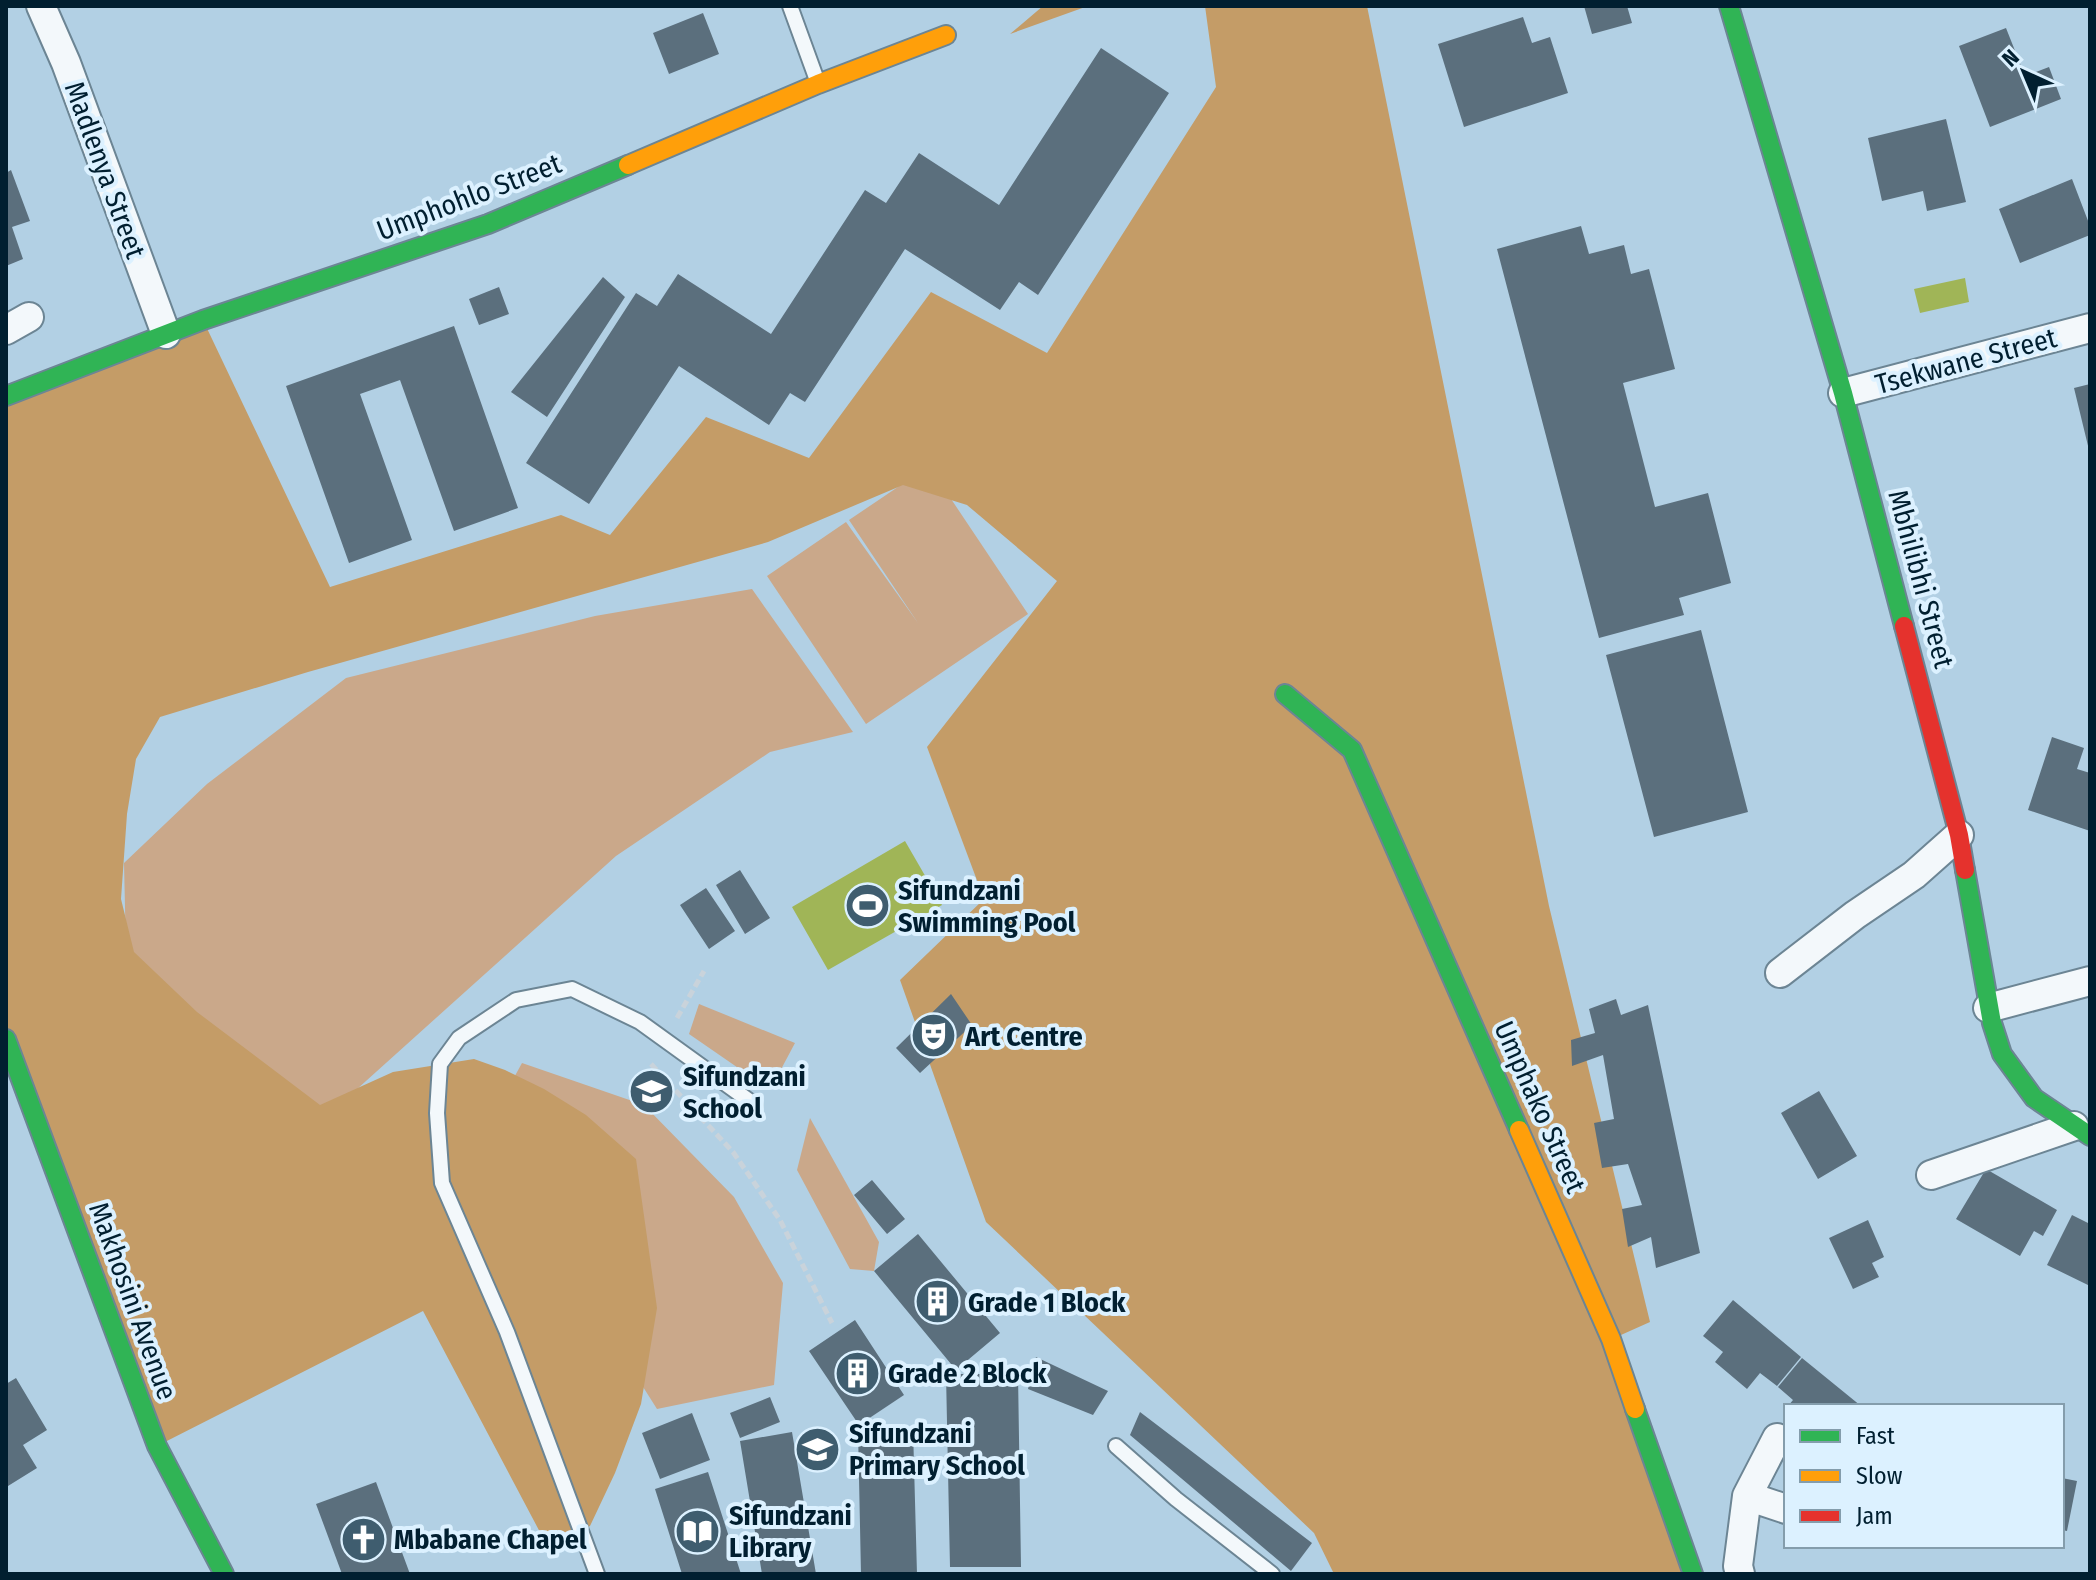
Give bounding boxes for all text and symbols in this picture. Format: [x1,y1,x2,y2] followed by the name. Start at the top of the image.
[1984,32,2064,112] north arrow
[1996,44,2025,72] text: N
[58,77,153,264] street label: Madlenya Street
[372,146,567,247] street label: Umphohlo Street
[1872,321,2061,401] street label: Tsekwane Street
[1881,486,1961,673] street label: Mbhilibhi Street
[898,874,1076,939] place label: Sifundzani Swimming Pool
[843,882,891,930] sports icon: Sifundzani Swimming Pool
[910,1012,958,1060] theatre icon: Art Centre
[1487,1016,1593,1199] street label: Umphako Street
[964,1020,1083,1053] place label: Art Centre
[683,1060,806,1125] place label: Sifundzani School
[628,1068,676,1116] school or university icon: Sifundzani School
[82,1198,184,1404] street label: Makhosini Avenue
[913,1278,961,1326] building icon: Grade 1 Block
[968,1286,1126,1319] place label: Grade 1 Block
[833,1349,881,1397] building icon: Grade 2 Block
[888,1357,1047,1390] place label: Grade 2 Block
[1784,1404,2064,1548] legend
[849,1417,1025,1482] place label: Sifundzani Primary School
[1856,1422,1895,1450] text: Fast
[794,1425,842,1473] school or university icon: Sifundzani Primary School
[1856,1462,1903,1490] text: Slow
[729,1499,852,1564] place label: Sifundzani Library
[1856,1502,1893,1530] text: Jam
[674,1507,722,1555] library icon: Sifundzani Library
[339,1515,387,1563] church icon: Mbabane Chapel
[394,1523,587,1556] place label: Mbabane Chapel

